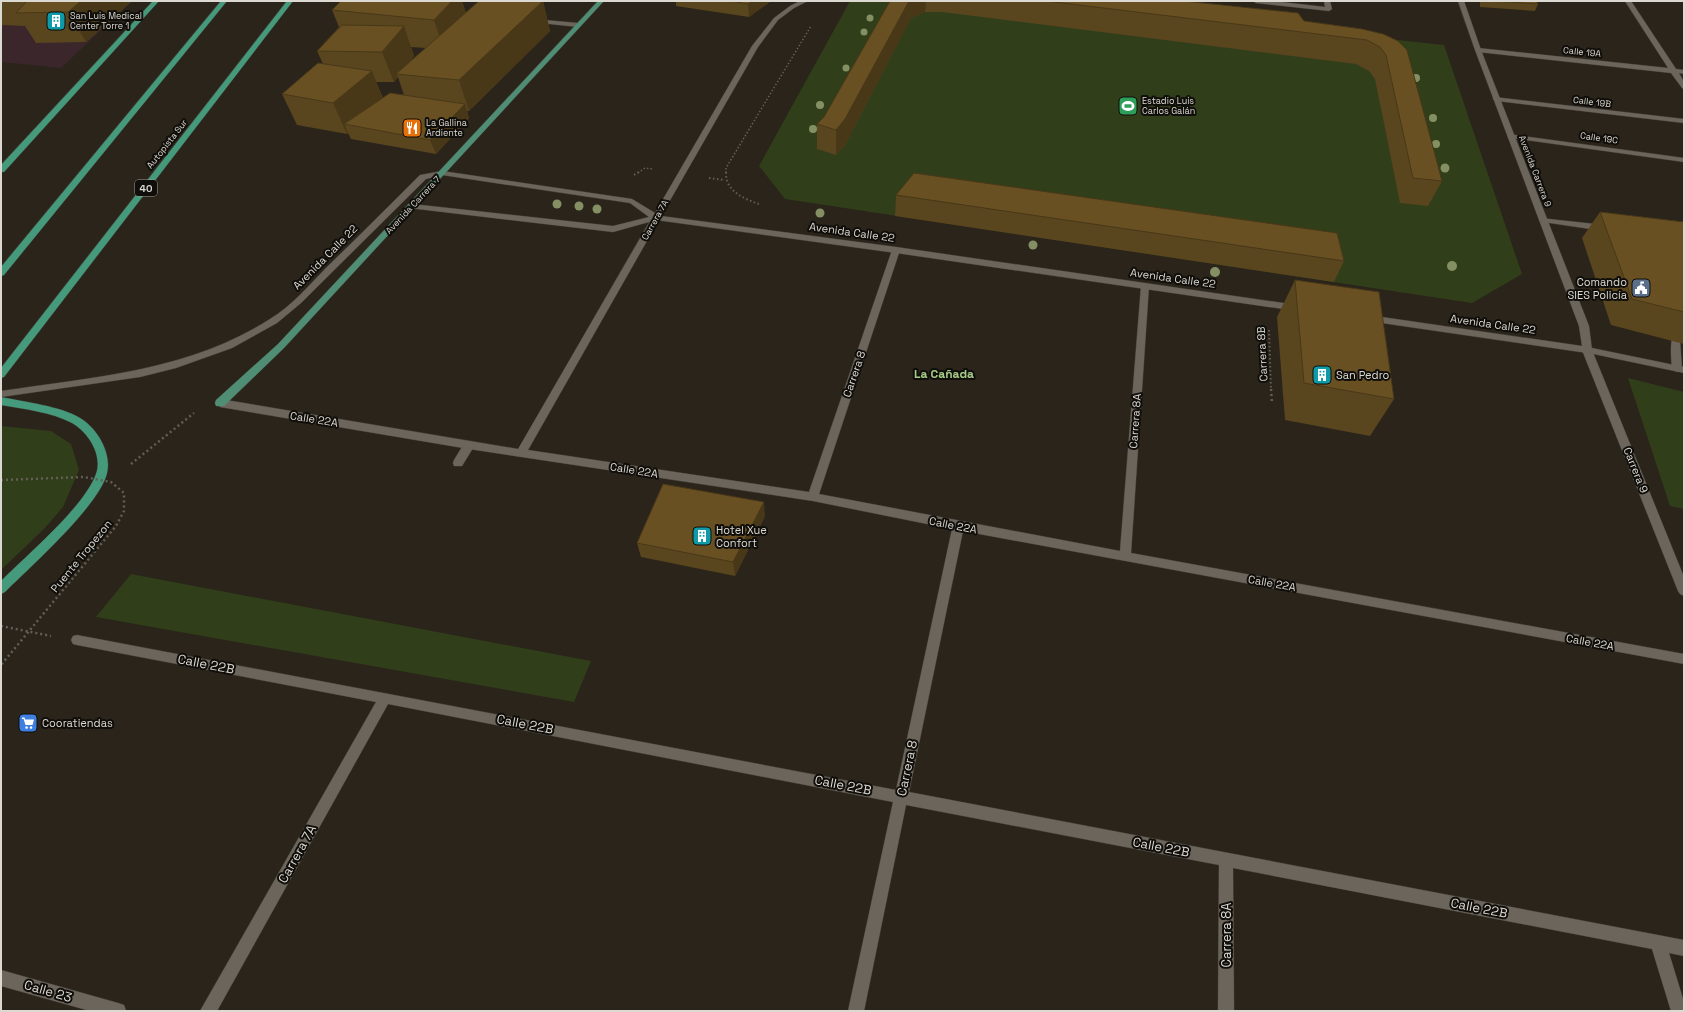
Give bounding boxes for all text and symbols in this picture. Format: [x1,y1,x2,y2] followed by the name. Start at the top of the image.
[45,10,67,32] building icon: San Luis Medical Center Torre 1
[70,10,142,32] place label: San Luis Medical Center Torre 1
[1563,44,1602,60] street label: Calle 19A
[1572,94,1612,110] street label: Calle 19B
[1117,95,1139,117] sports icon: Estadio Luis Carlos Galán
[1142,95,1195,117] place label: Estadio Luis Carlos Galán
[144,116,190,171] street label: Autopista Sur
[401,117,423,139] restaurant icon: La Gallina Ardiente
[426,117,467,139] place label: La Gallina Ardiente
[1579,129,1619,147] street label: Calle 19C
[1516,134,1554,208] street label: Avenida Carrera 9
[383,173,443,237] street label: Avenida Carrera 7
[135,180,157,196] road number: 40
[639,197,671,242] street label: Carrera 7A
[808,219,896,245] street label: Avenida Calle 22
[290,221,361,292] street label: Avenida Calle 22
[1129,265,1217,291] street label: Avenida Calle 22
[1568,275,1628,302] place label: Comando SIES Policía
[1630,277,1652,299] public building icon: Comando SIES Policía
[1449,311,1537,337] street label: Avenida Calle 22
[1254,326,1270,382] street label: Carrera 8B
[840,349,868,399] street label: Carrera 8
[1311,364,1333,386] building icon: San Pedro
[914,366,974,382] district label: La Cañada
[1336,368,1390,382] place label: San Pedro
[1126,393,1144,449] street label: Carrera 8A
[289,408,339,430] street label: Calle 22A
[1621,445,1652,495] street label: Carrera 9
[609,459,659,481] street label: Calle 22A
[928,514,978,536] street label: Calle 22A
[47,517,115,595] street label: Puente Tropezon
[716,523,767,550] place label: Hotel Xue Confort
[691,525,713,547] building icon: Hotel Xue Confort
[1247,572,1297,594] street label: Calle 22A
[1565,631,1615,653] street label: Calle 22A
[176,650,236,678] street label: Calle 22B
[495,710,555,738] street label: Calle 22B
[17,712,39,734] supermarket icon: Cooratiendas
[42,716,113,730] place label: Cooratiendas
[893,739,921,797] street label: Carrera 8
[813,771,873,799] street label: Calle 22B
[274,822,320,886] street label: Carrera 7A
[1131,833,1191,861] street label: Calle 22B
[1449,894,1509,922] street label: Calle 22B
[1218,903,1235,967] street label: Carrera 8A
[22,976,74,1006] street label: Calle 23

